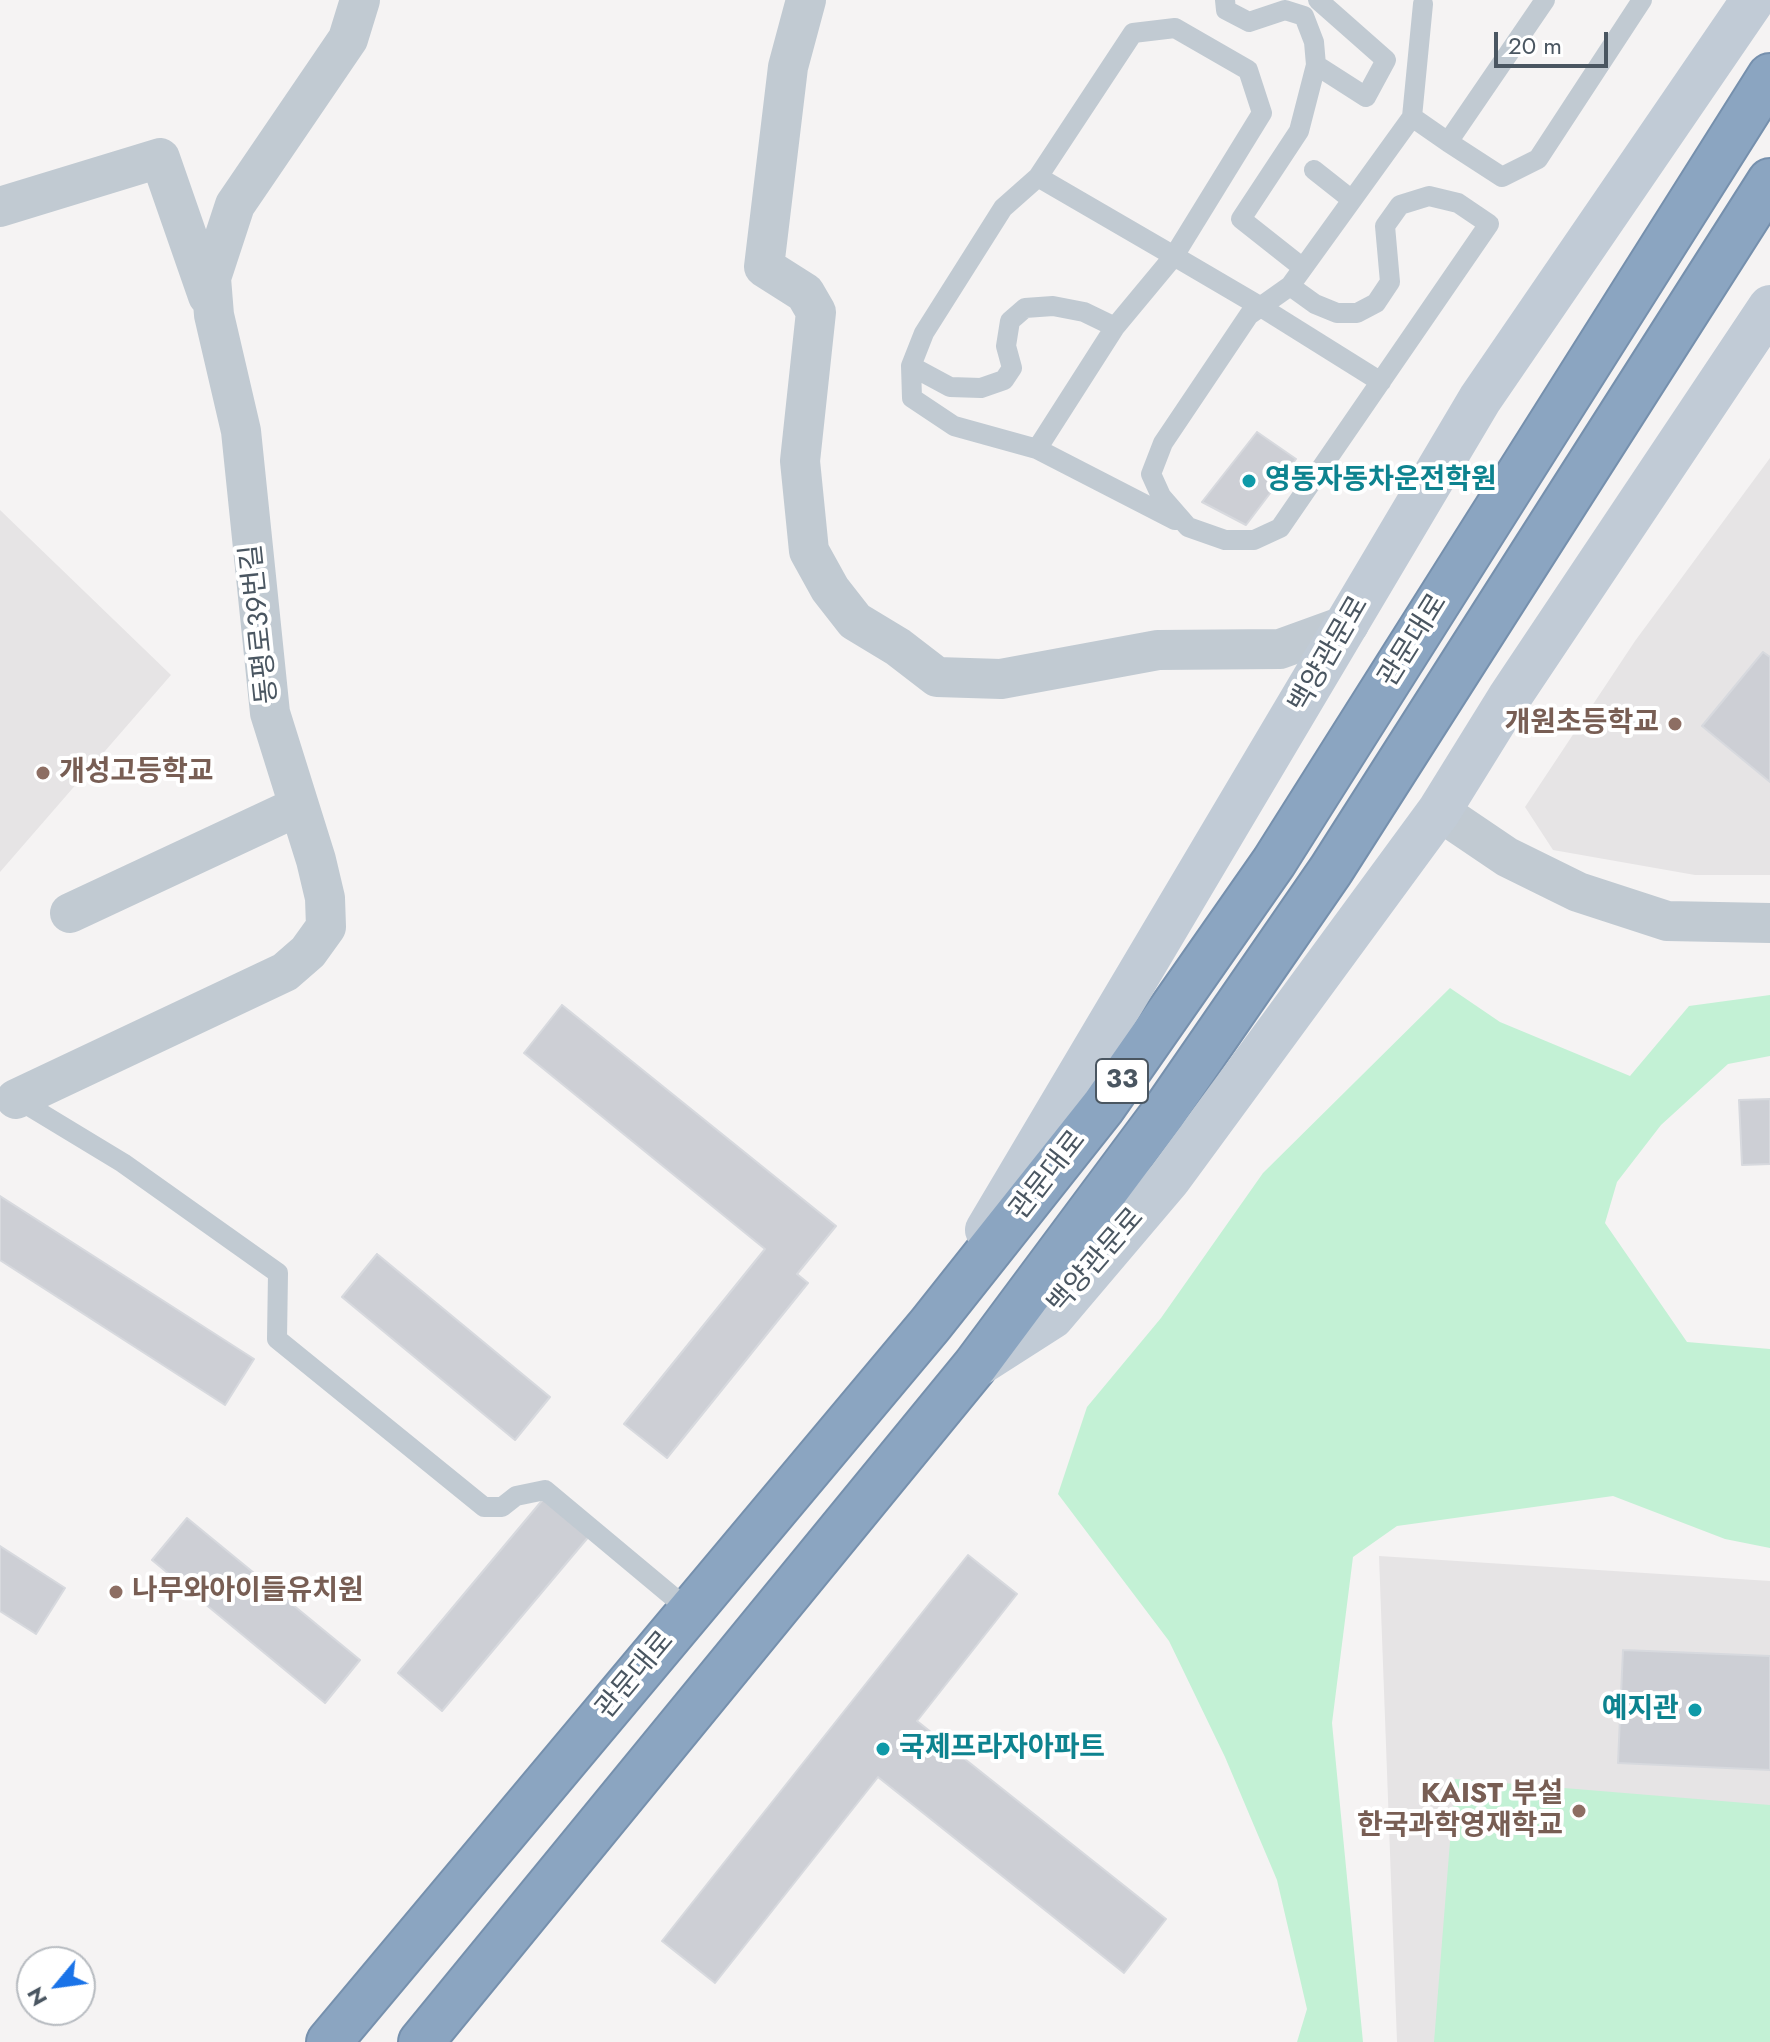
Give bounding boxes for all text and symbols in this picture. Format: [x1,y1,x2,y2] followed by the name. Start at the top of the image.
[1498,16,1612,66] scale bar
[1508,28,1562,63] text: 20 m
[1265,464,1497,498] place label: 영동자동차운전학원
[1240,472,1258,490] marker: 영동자동차운전학원
[236,543,286,705] street label: 동평로39번길
[1372,588,1456,694] street label: 관문대로
[1283,591,1377,719] street label: 백양관문로
[1504,707,1659,741] place label: 개원초등학교
[1666,715,1684,733] marker: 개원초등학교
[59,756,214,790] place label: 개성고등학교
[34,764,52,782] marker: 개성고등학교
[1096,1059,1148,1103] road number: 33
[1004,1125,1094,1227] street label: 관문대로
[1042,1202,1152,1322] street label: 백양관문로
[132,1575,364,1609] place label: 나무와아이들유치원
[107,1583,125,1601] marker: 나무와아이들유치원
[590,1626,682,1726] street label: 관문대로
[1602,1693,1679,1727] place label: 예지관
[1686,1701,1704,1719] marker: 예지관
[899,1732,1105,1766] place label: 국제프라자아파트
[874,1740,892,1758] marker: 국제프라자아파트
[1357,1778,1563,1844] place label: KAIST 부설 한국과학영재학교
[1570,1802,1588,1820] marker: KAIST 부설 한국과학영재학교
[16,1946,96,2026] north arrow
[19,1981,55,2012] text: N

